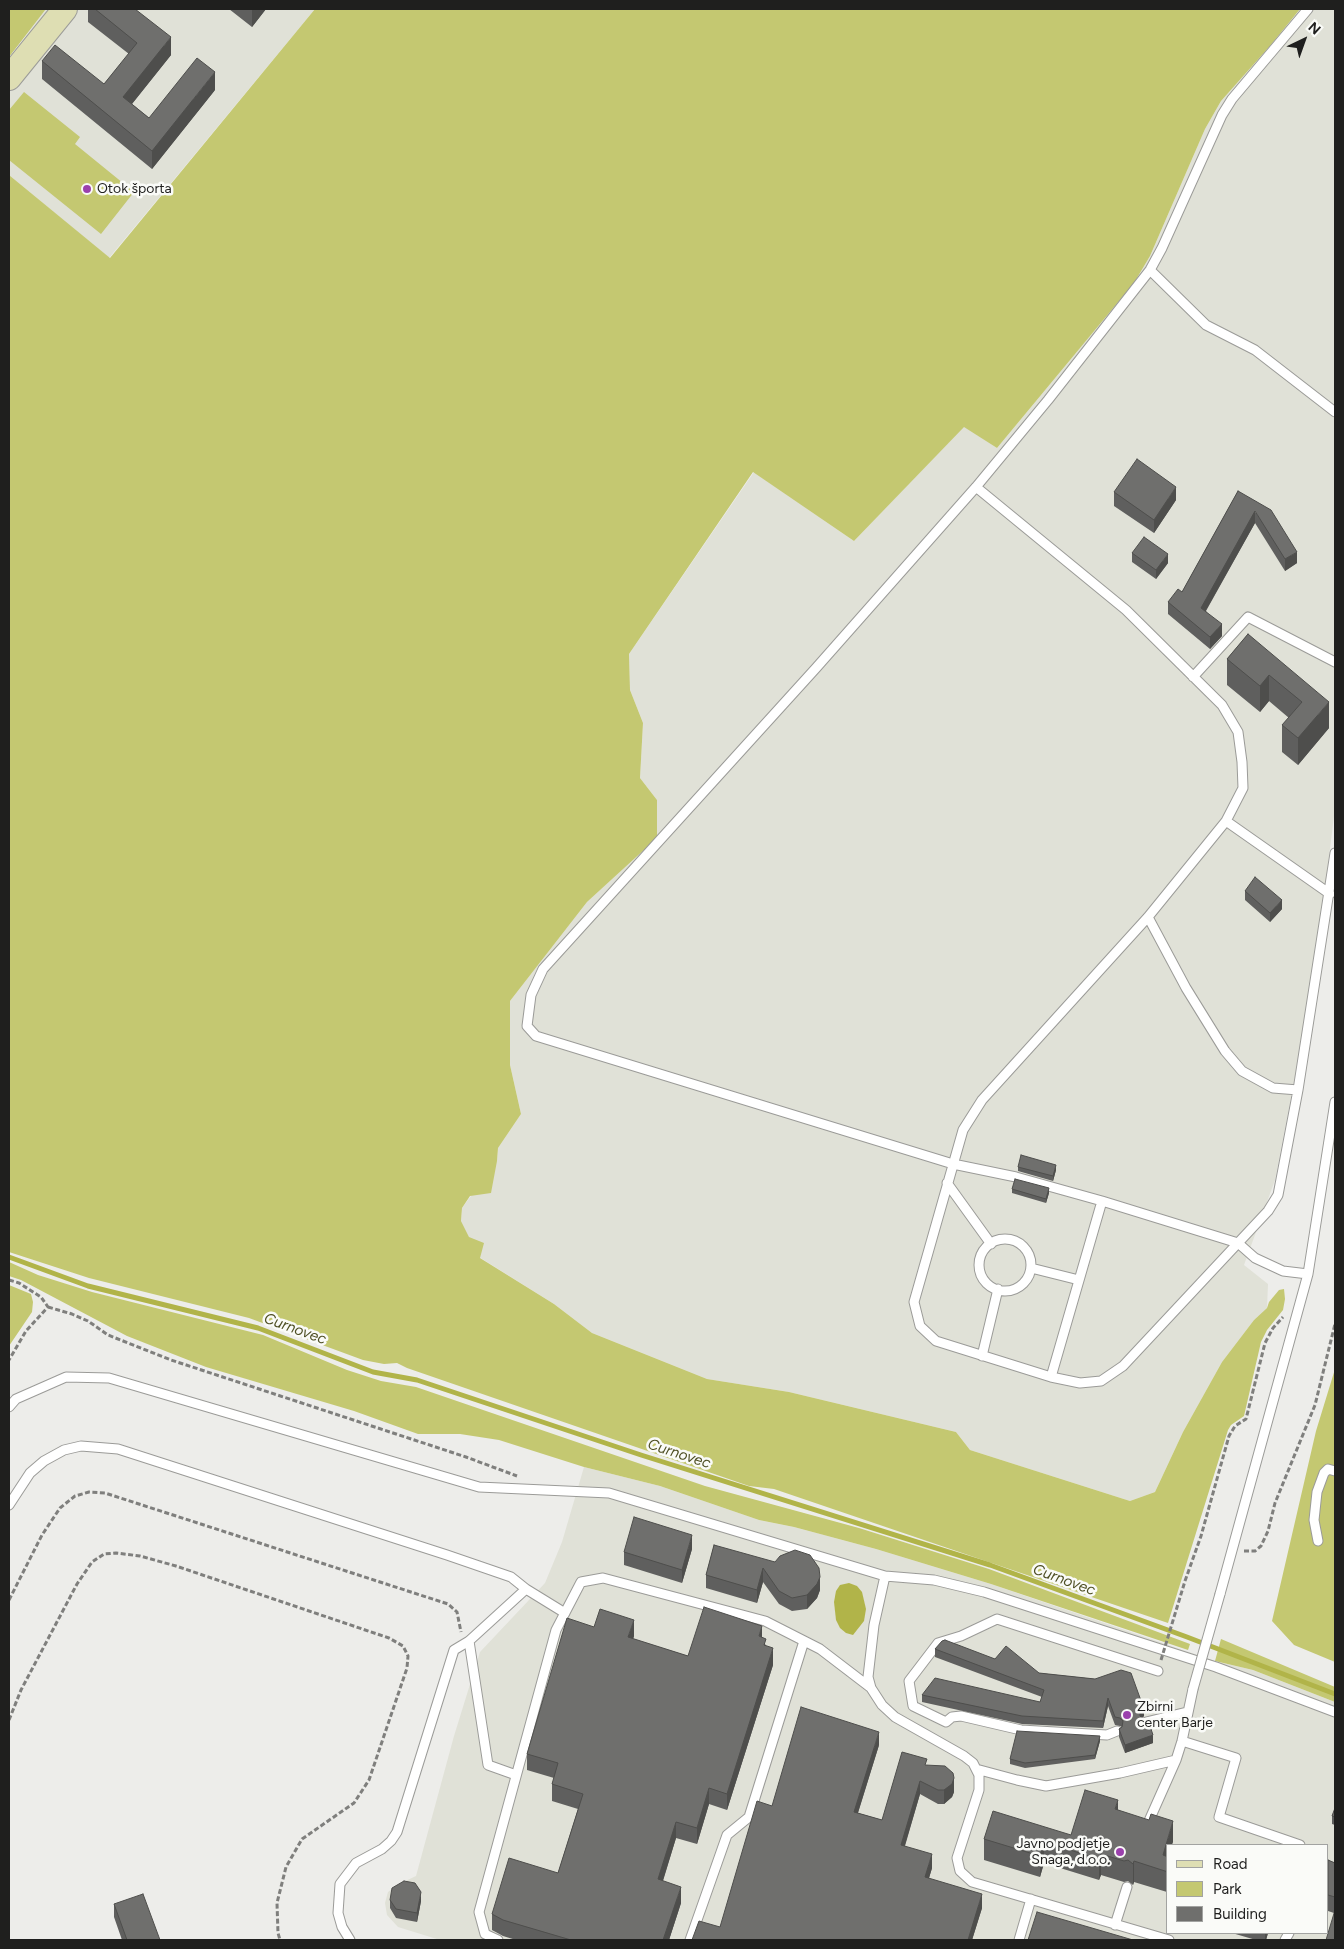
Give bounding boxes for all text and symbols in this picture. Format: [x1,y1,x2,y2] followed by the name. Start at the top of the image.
[1279,15,1329,65] north arrow
[1305,19,1324,38] text: N
[97,181,172,197] place label: Otok športa
[81,183,93,195] marker: Otok športa
[261,1309,329,1349] water label: Curnovec
[645,1435,713,1473] water label: Curnovec
[1030,1560,1098,1600] water label: Curnovec
[1137,1699,1213,1731] place label: Zbirni center Barje
[1121,1709,1133,1721] marker: Zbirni center Barje
[1016,1836,1110,1868] place label: Javno podjetje Snaga, d.o.o.
[1166,1844,1329,1934] legend
[1114,1846,1126,1858] marker: Javno podjetje Snaga, d.o.o.
[1213,1855,1248,1873] text: Road
[1213,1880,1242,1898] text: Park
[1213,1905,1267,1923] text: Building

